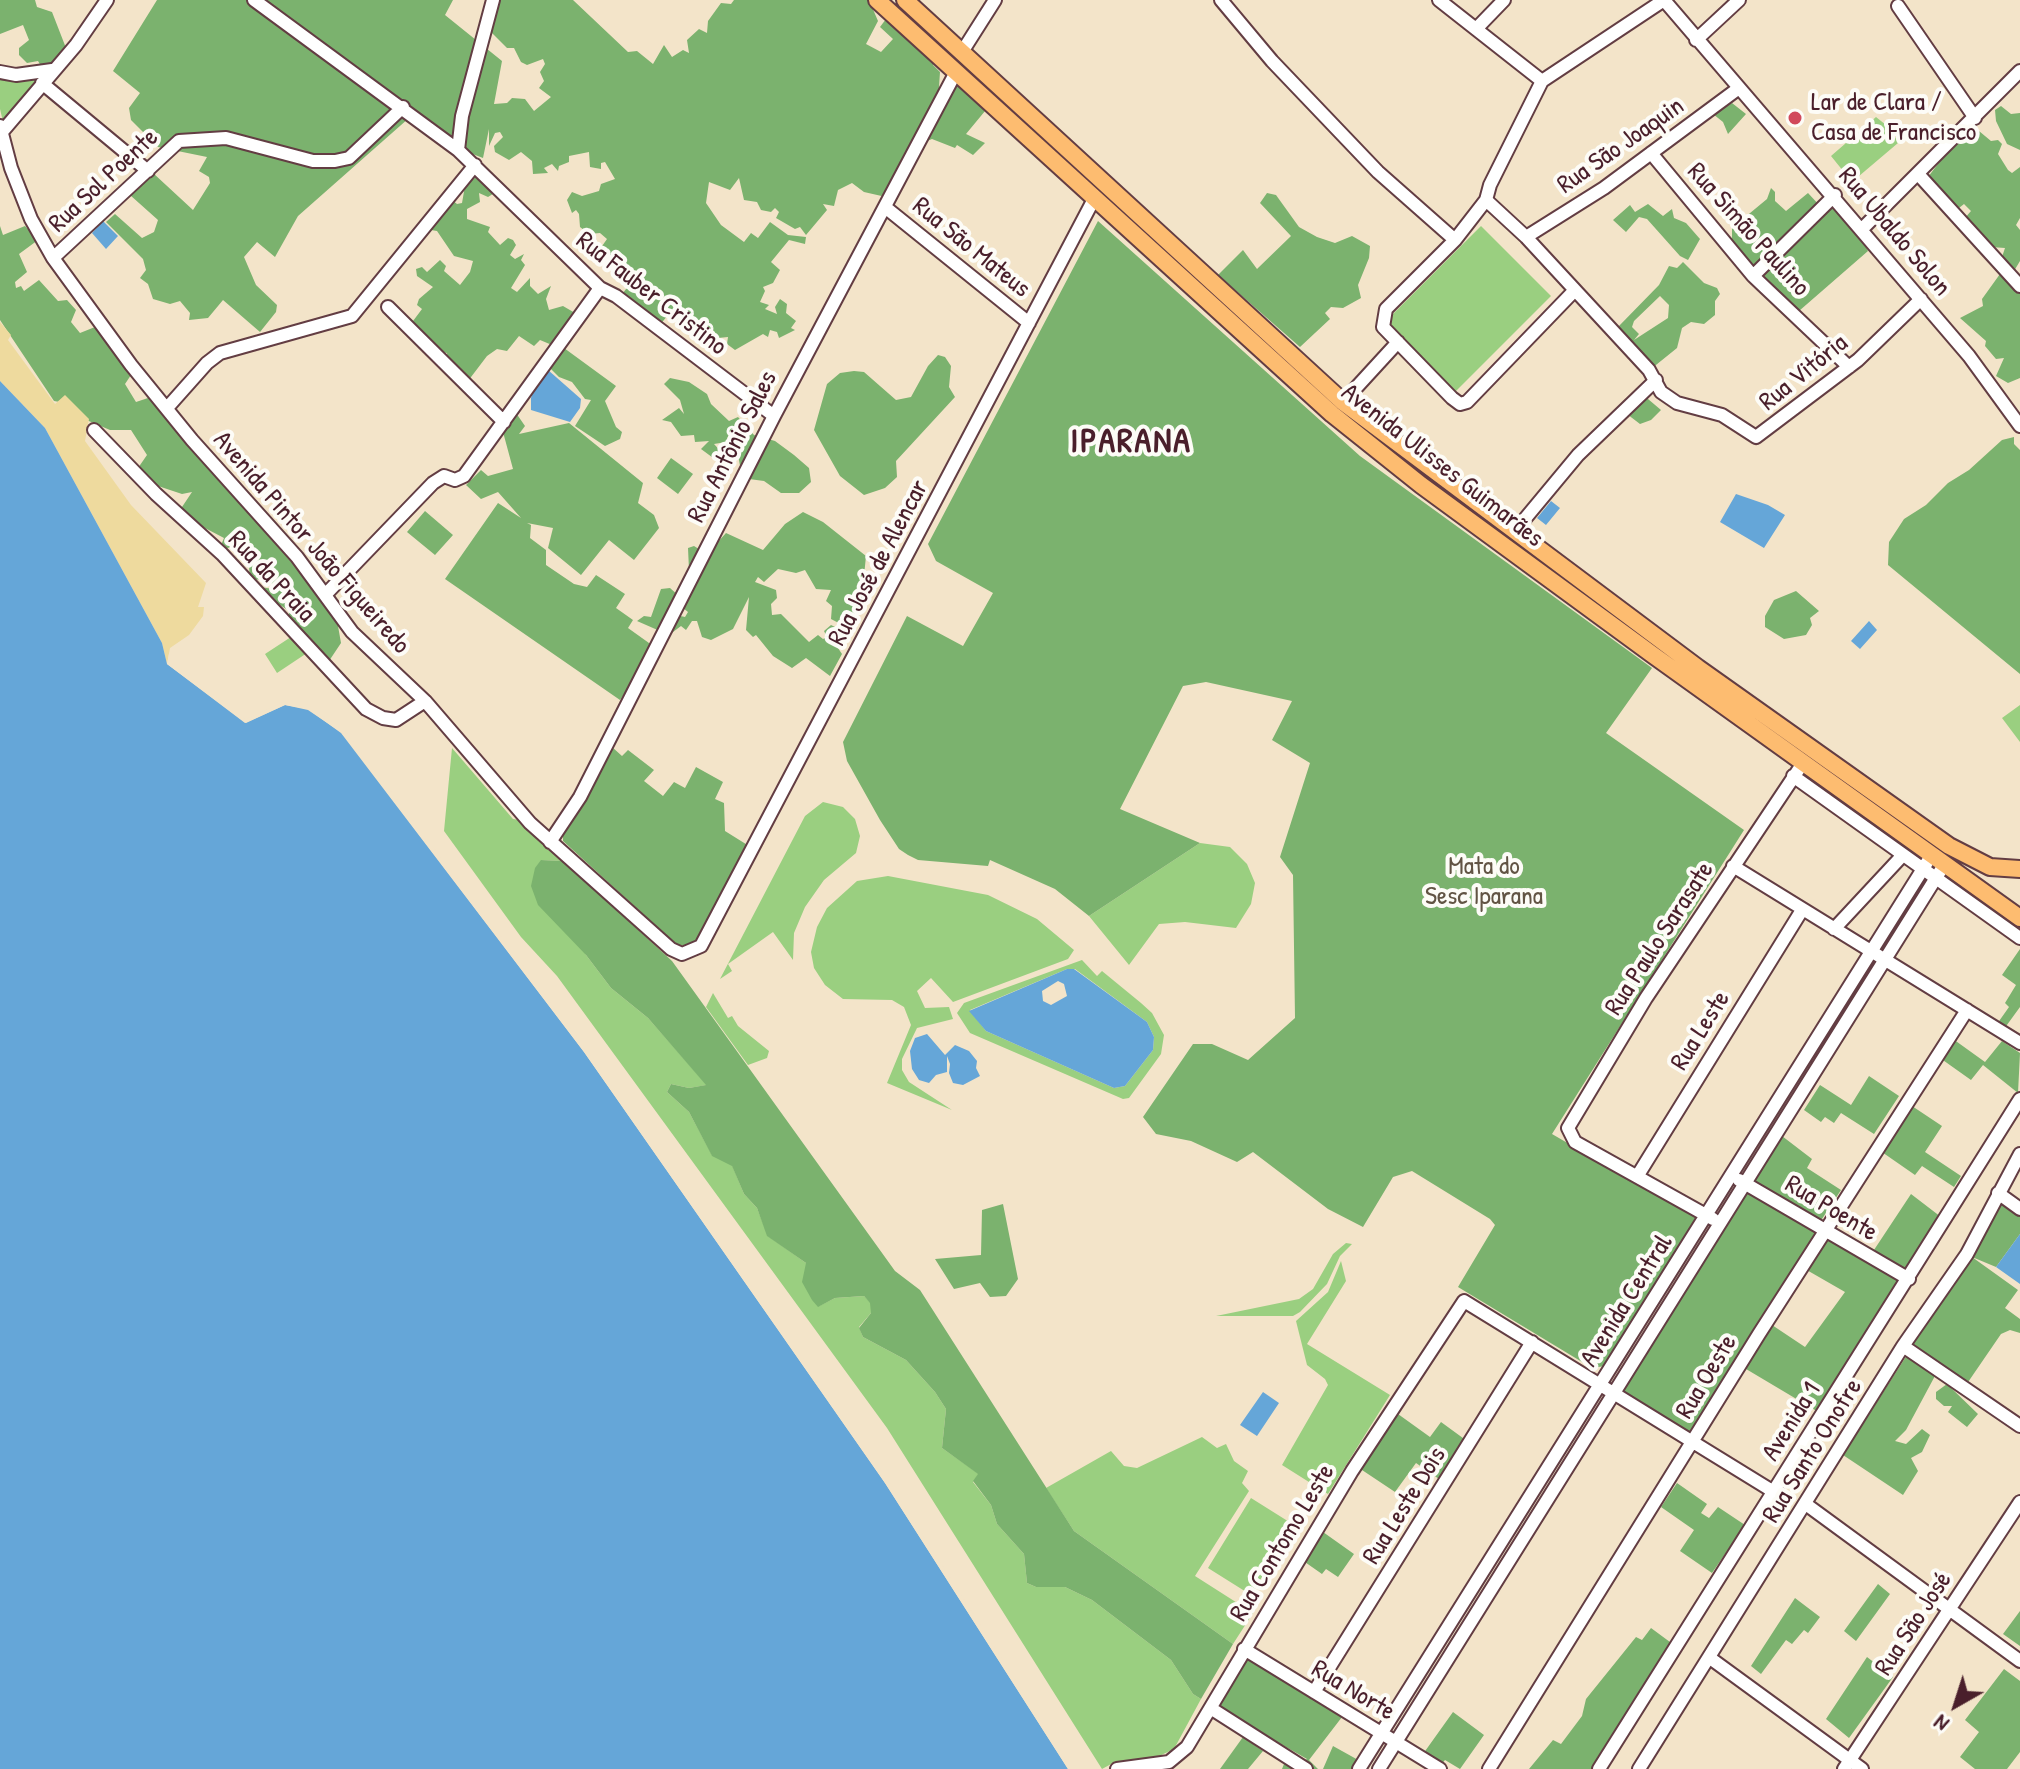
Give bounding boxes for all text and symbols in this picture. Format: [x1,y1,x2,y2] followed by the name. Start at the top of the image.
[1811,87,1976,148] place label: Lar de Clara / Casa de Francisco
[1552,91,1690,201] street label: Rua São Joaquin
[1786,109,1804,127] marker: Lar de Clara / Casa de Francisco
[43,123,165,239] street label: Rua Sol Poente
[1680,157,1816,303] street label: Rua Simão Paulino
[1831,161,1957,303] street label: Rua Ubaldo Solon
[906,191,1036,305] street label: Rua São Mateus
[569,225,733,363] street label: Rua Fauber Cristino
[1754,328,1854,418] street label: Rua Vitória
[681,366,785,528] street label: Rua Antônio Sales
[1335,377,1549,555] street label: Avenida Ulisses Guimarães
[1070,423,1192,463] district label: IPARANA
[206,425,416,661] street label: Avenida Pintor João Figueiredo
[822,475,936,651] street label: Rua José de Alencar
[221,525,321,629] street label: Rua da Praia
[1425,851,1543,912] park label: Mata do Sesc Iparana
[1599,856,1721,1022] street label: Rua Paulo Sarasate
[1665,986,1737,1076] street label: Rua Leste
[1779,1169,1883,1249] street label: Rua Poente
[1574,1229,1680,1373] street label: Avenida Central
[1670,1329,1744,1425] street label: Rua Oeste
[1756,1373,1870,1529] street label: Rua Santo Onofre
[1756,1377,1828,1467] street label: Avenida 1
[1357,1442,1453,1570] street label: Rua Leste Dois
[1224,1459,1342,1627] street label: Rua Contomo Leste
[1869,1566,1959,1682] street label: Rua São José
[1306,1654,1400,1728] street label: Rua Norte
[1916,1665,1996,1745] north arrow
[1927,1708,1955,1739] text: N

